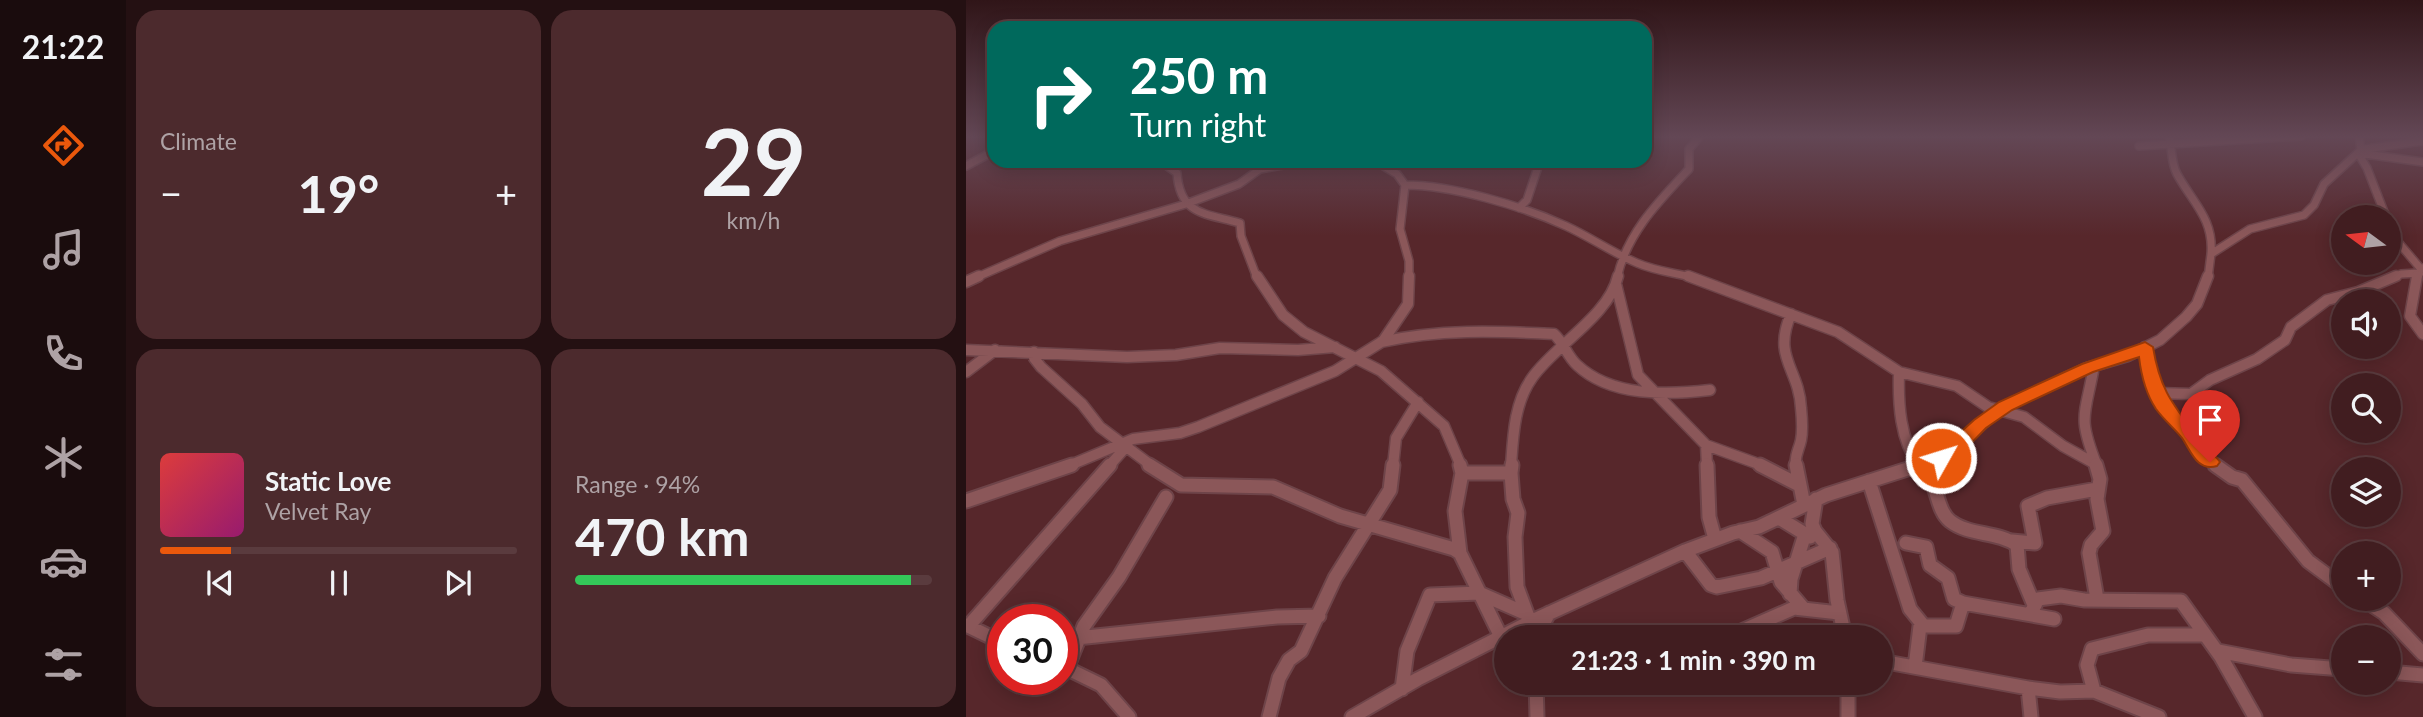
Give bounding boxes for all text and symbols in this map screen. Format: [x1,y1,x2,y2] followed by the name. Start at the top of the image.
[22,27,104,66] text: 21:22
[1130,46,1268,104] text: 250 m
[1015,49,1106,140] icon: right
[1130,105,1266,144] text: Turn right
[701,106,806,215] text: 29
[39,121,88,170] icon: directions
[160,127,237,155] text: Climate
[298,162,379,224] text: 19°
[160,170,182,216] text: −
[495,170,517,216] text: +
[2331,205,2401,275] north arrow
[2331,205,2401,695] map controls
[727,206,780,234] text: km/h
[39,225,88,274] icon: music
[2331,289,2401,359] button: sound
[39,329,88,378] icon: phone
[2331,373,2401,443] button: search
[2180,390,2240,462] pin
[2191,401,2229,439] icon: arrive
[1904,421,1978,495] position arrow
[39,433,88,482] icon: climate
[2331,457,2401,527] button: layers
[265,465,392,497] text: Static Love
[575,470,700,498] text: Range · 94%
[265,497,371,525] text: Velvet Ray
[575,505,749,567] text: 470 km
[39,537,88,586] icon: car
[2331,541,2401,611] button: +
[201,564,239,602] icon: previous
[320,564,358,602] icon: pause
[439,564,477,602] icon: next
[987,604,1078,695] speed limit sign: 30
[2331,625,2401,695] button: −
[39,640,88,689] icon: filters
[1571,644,1816,676] text: 21:23 · 1 min · 390 m

